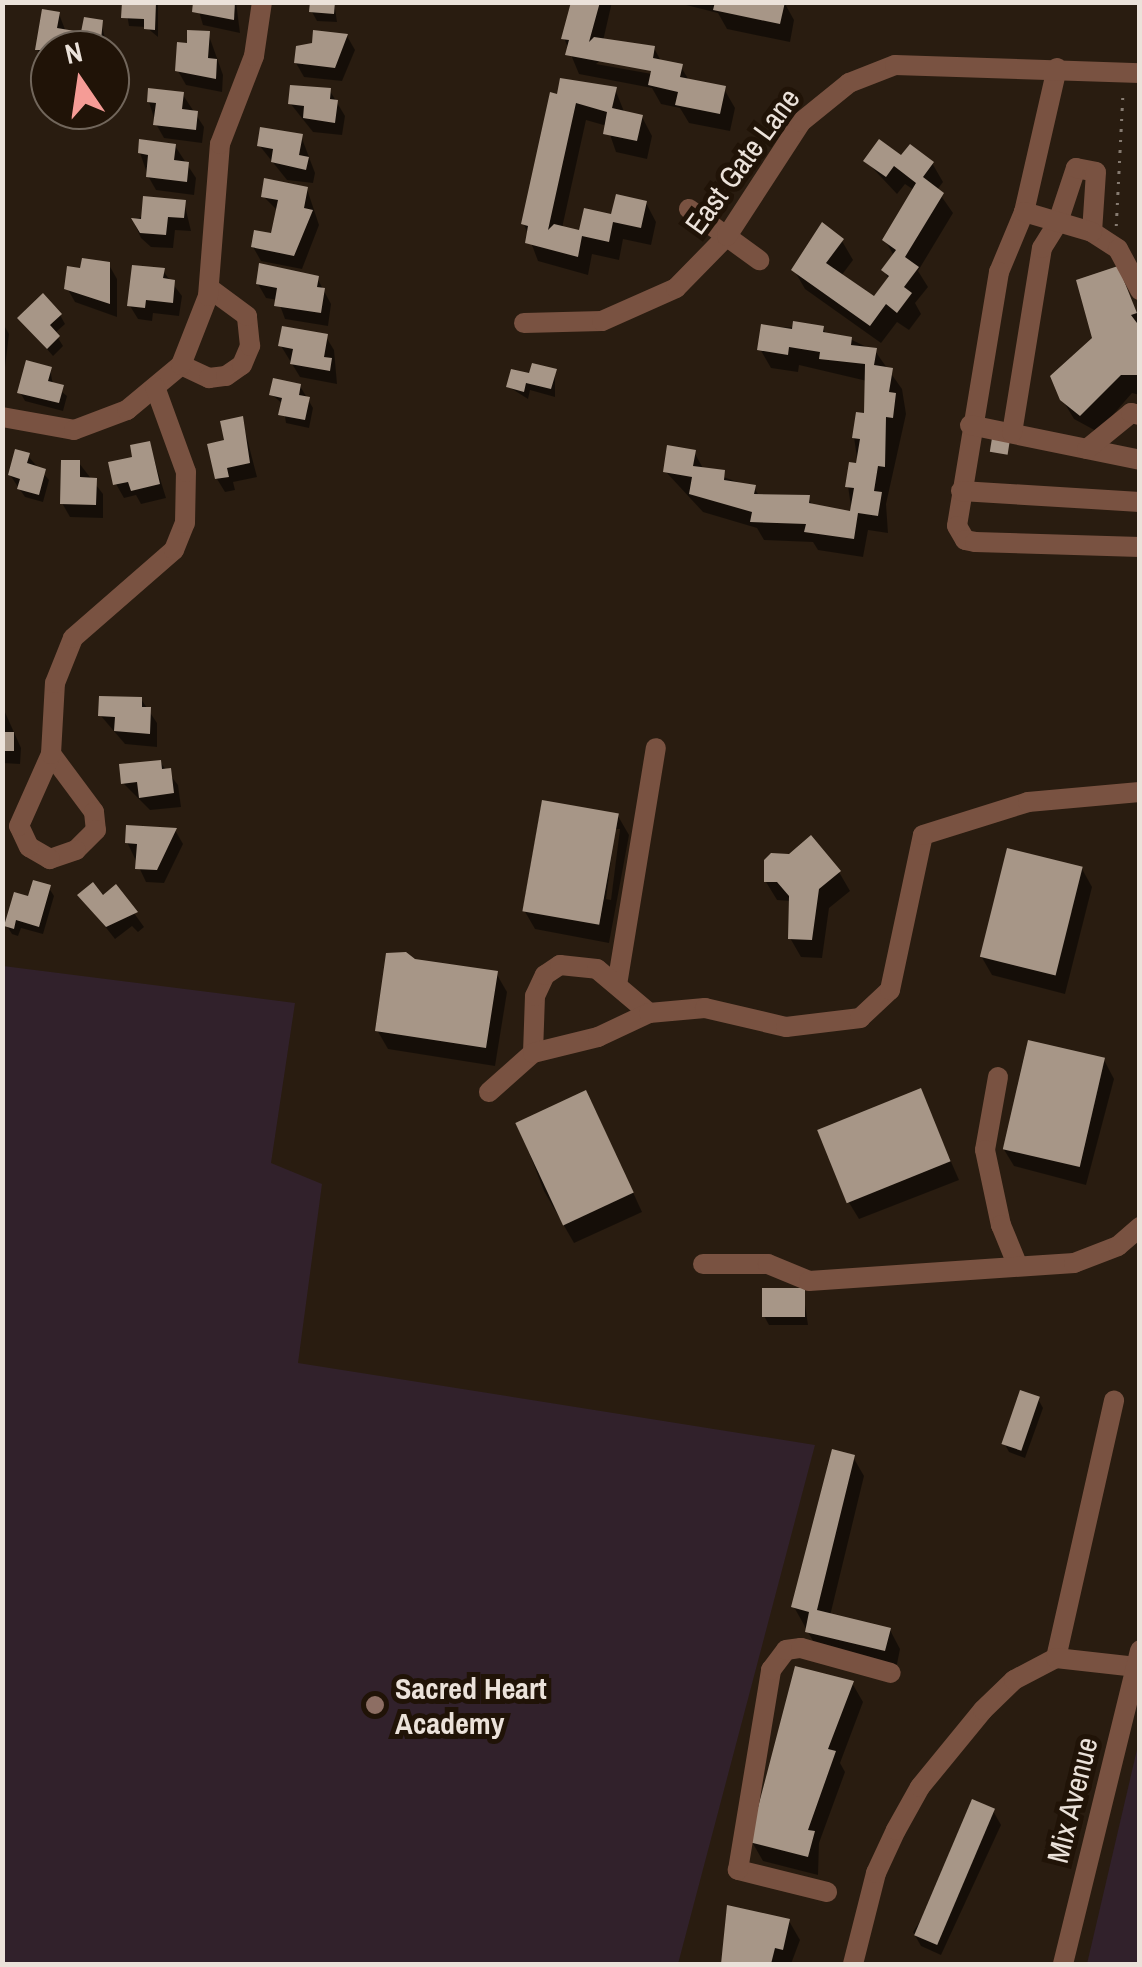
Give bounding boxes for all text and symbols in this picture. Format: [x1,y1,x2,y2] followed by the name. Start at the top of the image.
[30,30,130,130] north arrow
[61,32,86,73] text: N
[677,81,807,241] street label: East Gate Lane
[395,1670,547,1740] place label: Sacred Heart Academy
[364,1694,386,1716] marker: Sacred Heart Academy
[1039,1733,1105,1867] street label: Mix Avenue

